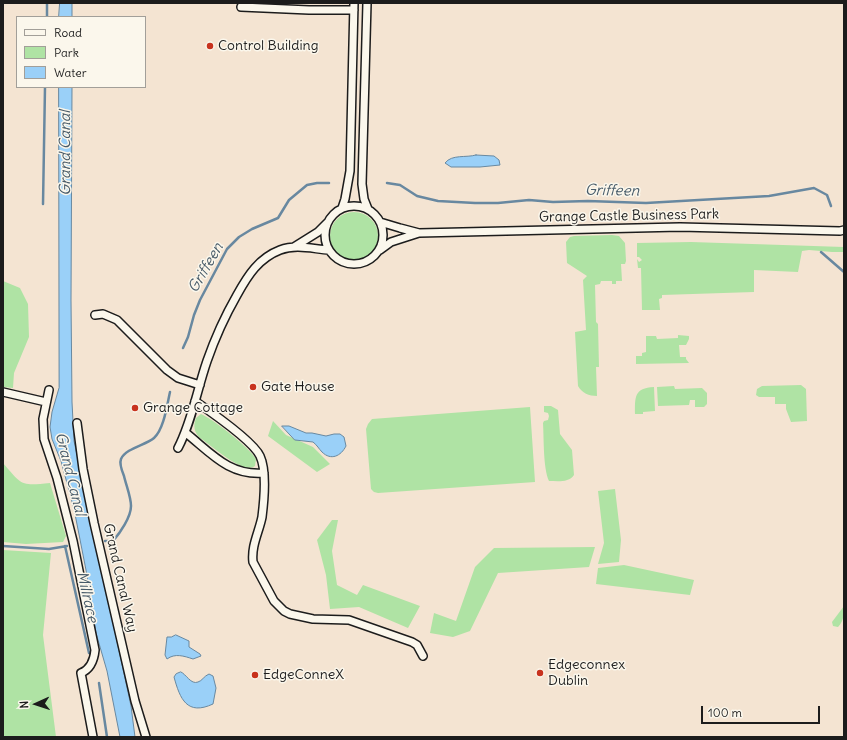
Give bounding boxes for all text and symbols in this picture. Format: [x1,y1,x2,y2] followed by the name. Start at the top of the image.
[16,16,146,88] legend
[54,25,82,40] text: Road
[218,38,318,54] place label: Control Building
[205,41,215,51] marker: Control Building
[54,45,79,60] text: Park
[54,65,87,80] text: Water
[57,110,75,196] water label: Grand Canal
[585,182,639,200] water label: Griffeen
[539,206,719,226] street label: Grange Castle Business Park
[185,240,227,296] water label: Griffeen
[261,379,335,395] place label: Gate House
[248,382,258,392] marker: Gate House
[143,400,243,416] place label: Grange Cottage
[130,403,140,413] marker: Grange Cottage
[51,430,89,518] water label: Grand Canal
[99,522,141,634] street label: Grand Canal Way
[72,570,102,624] water label: Millrace
[548,657,625,690] place label: Edgeconnex Dublin
[263,667,344,683] place label: EdgeConneX
[535,668,545,678] marker: Edgeconnex Dublin
[250,670,260,680] marker: EdgeConneX
[16,684,56,724] north arrow
[703,698,822,724] scale bar
[17,700,31,709] text: N
[708,705,742,720] text: 100 m

